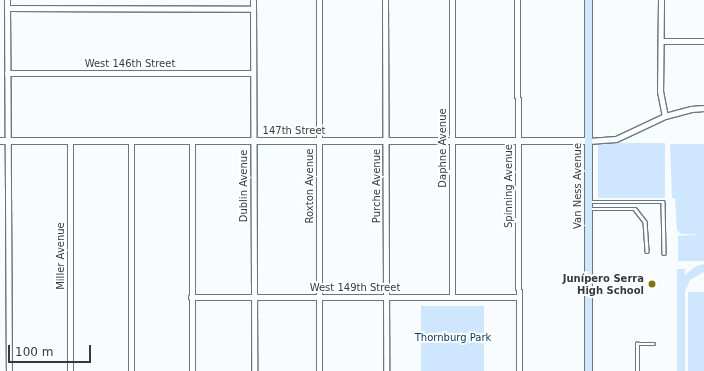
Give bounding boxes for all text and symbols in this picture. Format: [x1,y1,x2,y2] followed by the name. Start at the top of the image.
[85,58,175,70] street label: West 146th Street
[437,108,449,188] street label: Daphne Avenue
[263,125,325,137] street label: 147th Street
[572,143,584,229] street label: Van Ness Avenue
[503,144,515,228] street label: Spinning Avenue
[304,149,316,223] street label: Roxton Avenue
[371,149,383,223] street label: Purche Avenue
[238,150,250,222] street label: Dublin Avenue
[55,222,67,290] street label: Miller Avenue
[563,272,644,296] place label: Junípero Serra High School
[647,279,657,289] marker: Junípero Serra High School
[310,282,400,294] street label: West 149th Street
[415,332,491,344] park label: Thornburg Park
[10,337,93,363] scale bar
[15,345,53,359] text: 100 m

